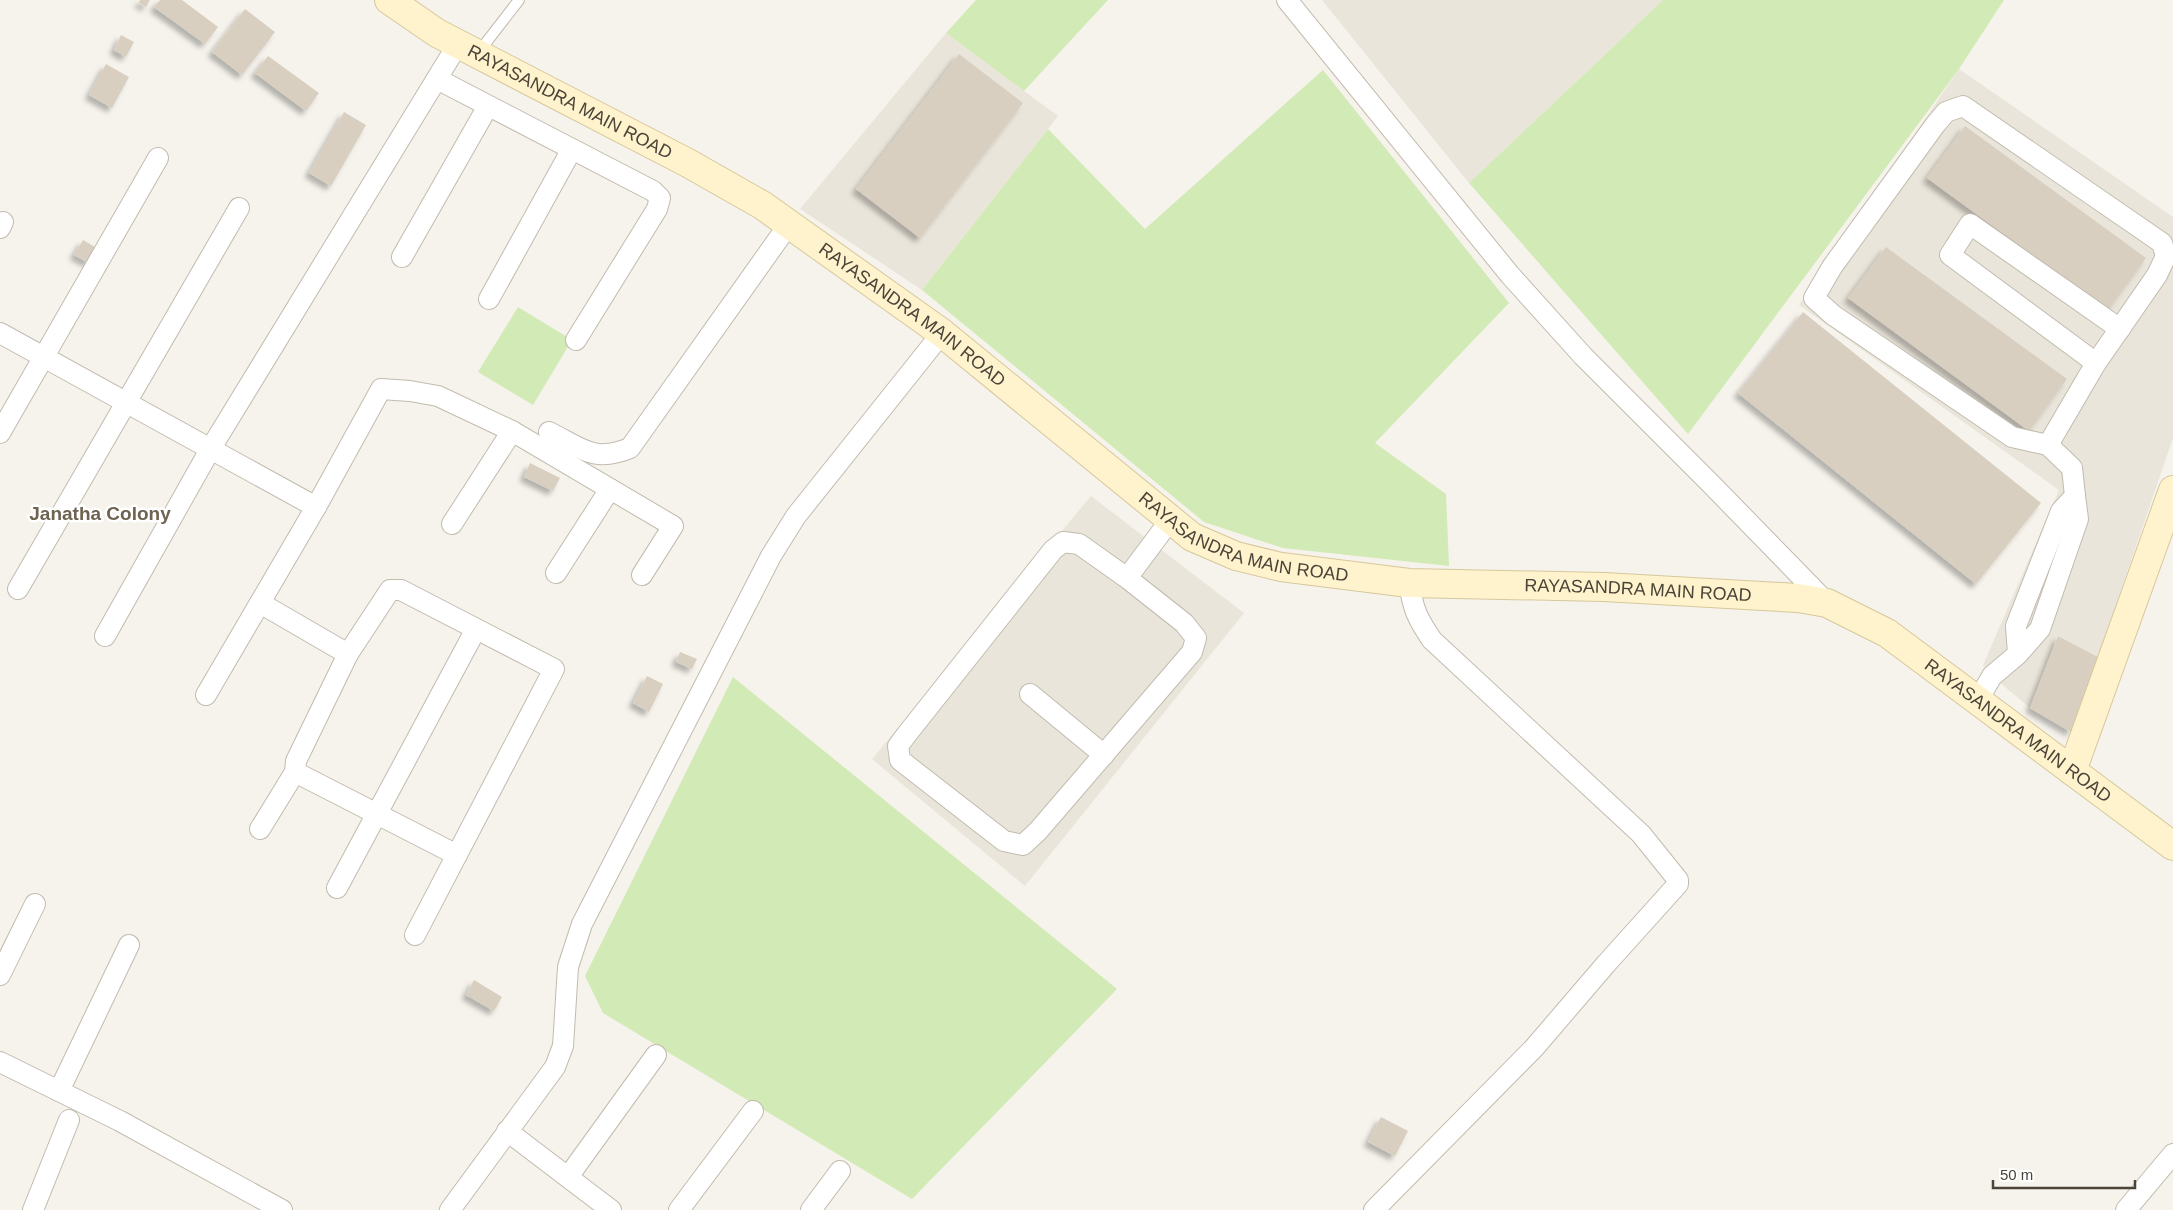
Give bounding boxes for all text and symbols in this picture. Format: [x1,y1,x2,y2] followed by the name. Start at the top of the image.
[464,41,676,163] street label: RAYASANDRA MAIN ROAD
[815,239,1009,391] street label: RAYASANDRA MAIN ROAD
[1135,488,1350,585] street label: RAYASANDRA MAIN ROAD
[29,503,171,524] district label: Janatha Colony
[1524,575,1752,605] street label: RAYASANDRA MAIN ROAD
[1921,655,2115,807] street label: RAYASANDRA MAIN ROAD
[1993,1158,2136,1190] scale bar
[2000,1166,2033,1183] text: 50 m

